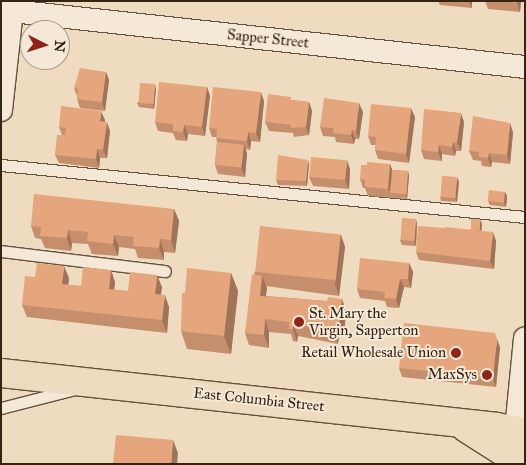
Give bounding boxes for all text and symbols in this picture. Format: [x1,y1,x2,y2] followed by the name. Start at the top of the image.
[20,20,70,70] north arrow
[226,26,310,52] street label: Sapper Street
[50,40,68,53] text: N
[309,304,418,339] place label: St. Mary the Virgin, Sapperton
[293,316,305,328] marker: St. Mary the Virgin, Sapperton
[301,344,446,362] place label: Retail Wholesale Union
[450,347,462,359] marker: Retail Wholesale Union
[428,366,477,384] place label: MaxSys
[481,369,493,381] marker: MaxSys
[193,384,325,416] street label: East Columbia Street

